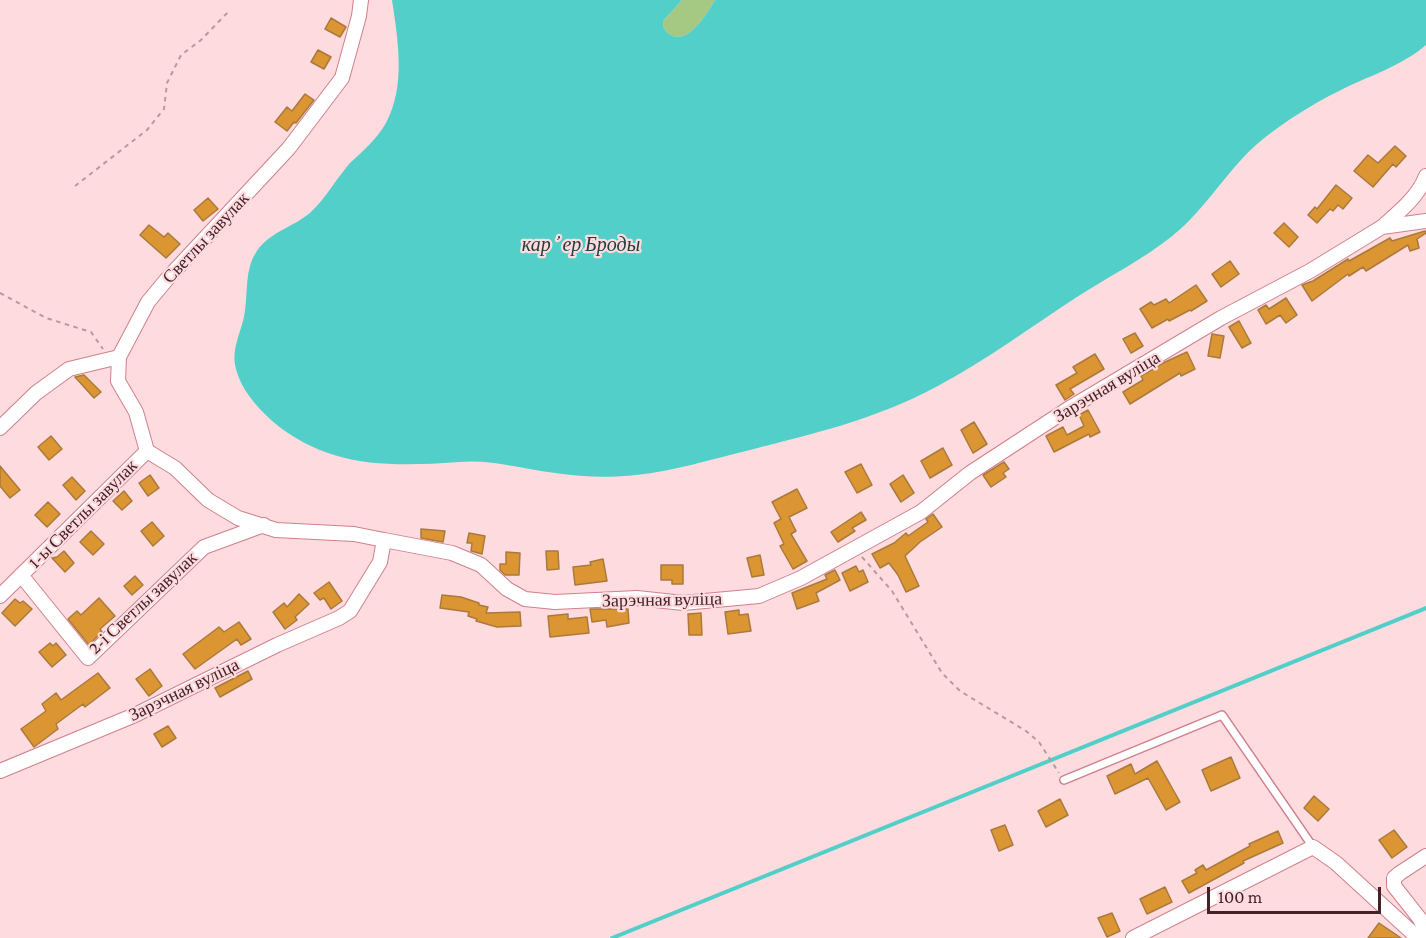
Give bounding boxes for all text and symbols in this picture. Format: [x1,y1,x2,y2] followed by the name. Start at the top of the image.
[158,188,254,288] street label: Светлы завулак
[522,233,640,257] water label: карʼер Броды
[1050,347,1164,427] street label: Зарэчная вуліца
[24,455,142,573] street label: 1-ы Светлы завулак
[84,547,202,659] street label: 2-і Светлы завулак
[602,588,722,612] street label: Зарэчная вуліца
[125,654,243,726] street label: Зарэчная вуліца
[1210,875,1384,913] scale bar
[1218,887,1262,907] text: 100 m

